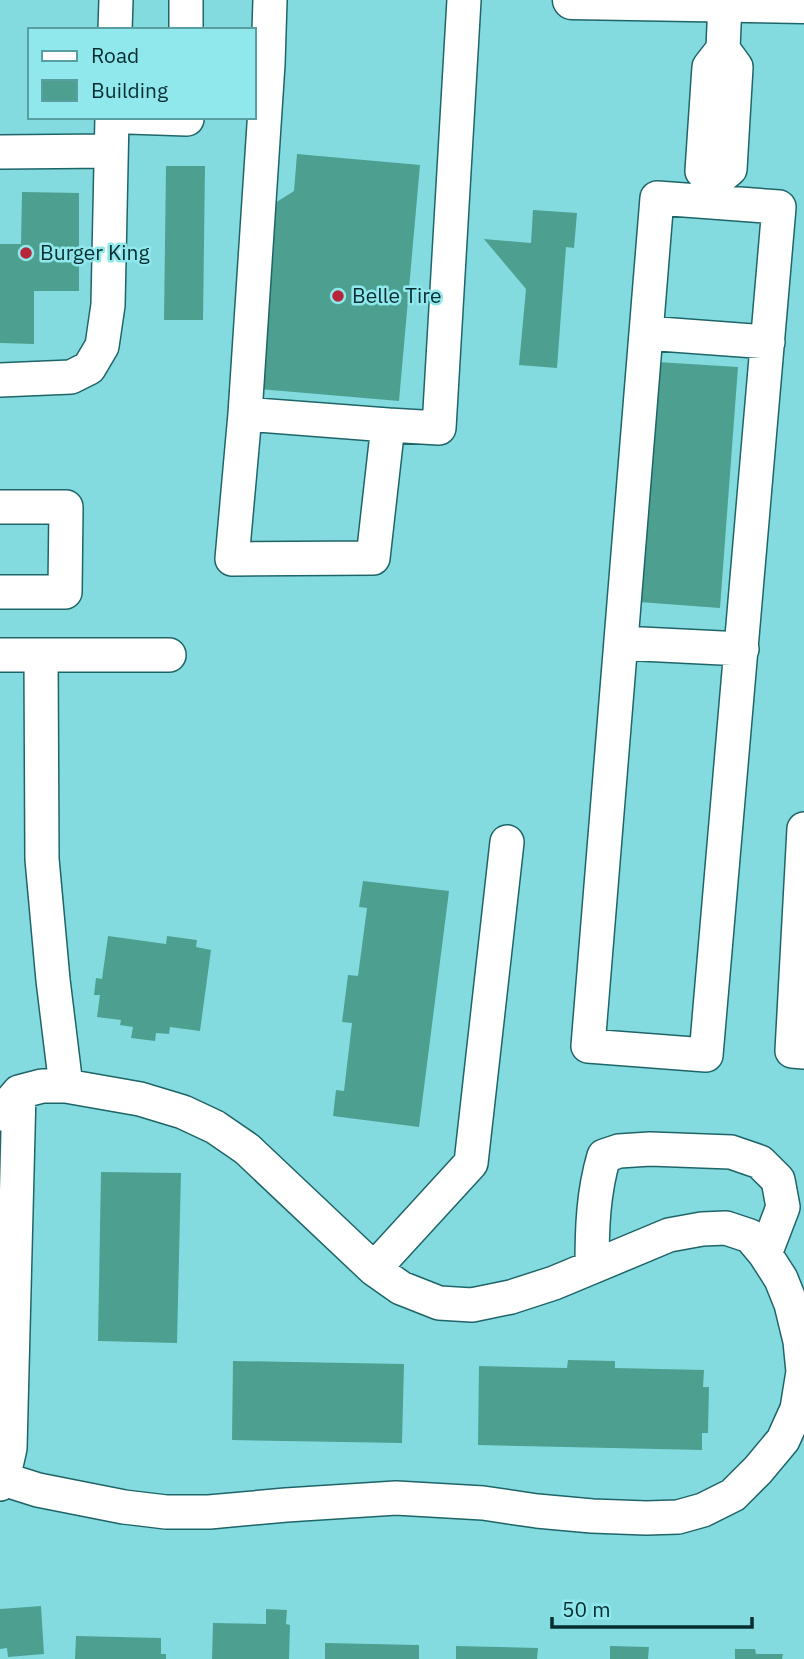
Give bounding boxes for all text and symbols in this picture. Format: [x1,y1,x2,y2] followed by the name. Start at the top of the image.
[28,28,256,119] legend
[91,41,139,69] text: Road
[91,76,168,104] text: Building
[40,238,150,266] place label: Burger King
[18,245,34,261] marker: Burger King
[352,281,441,309] place label: Belle Tire
[330,288,346,304] marker: Belle Tire
[552,1586,752,1630] scale bar
[562,1595,611,1623] text: 50 m

